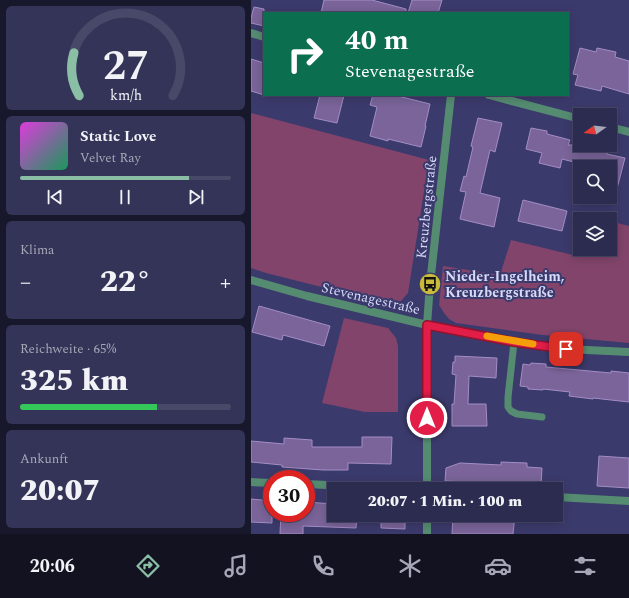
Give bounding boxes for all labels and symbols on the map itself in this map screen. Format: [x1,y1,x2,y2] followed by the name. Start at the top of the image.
[573,108,617,152] north arrow
[411,154,442,260] street label: Kreuzbergstraße
[445,266,565,303] place label: Nieder-Ingelheim, Kreuzbergstraße
[417,271,443,297] bus stop icon: Nieder-Ingelheim, Kreuzbergstraße
[319,277,423,320] street label: Stevenagestraße
[549,332,583,366] pin
[406,397,448,439] position arrow
[263,470,315,522] speed limit sign: 30

